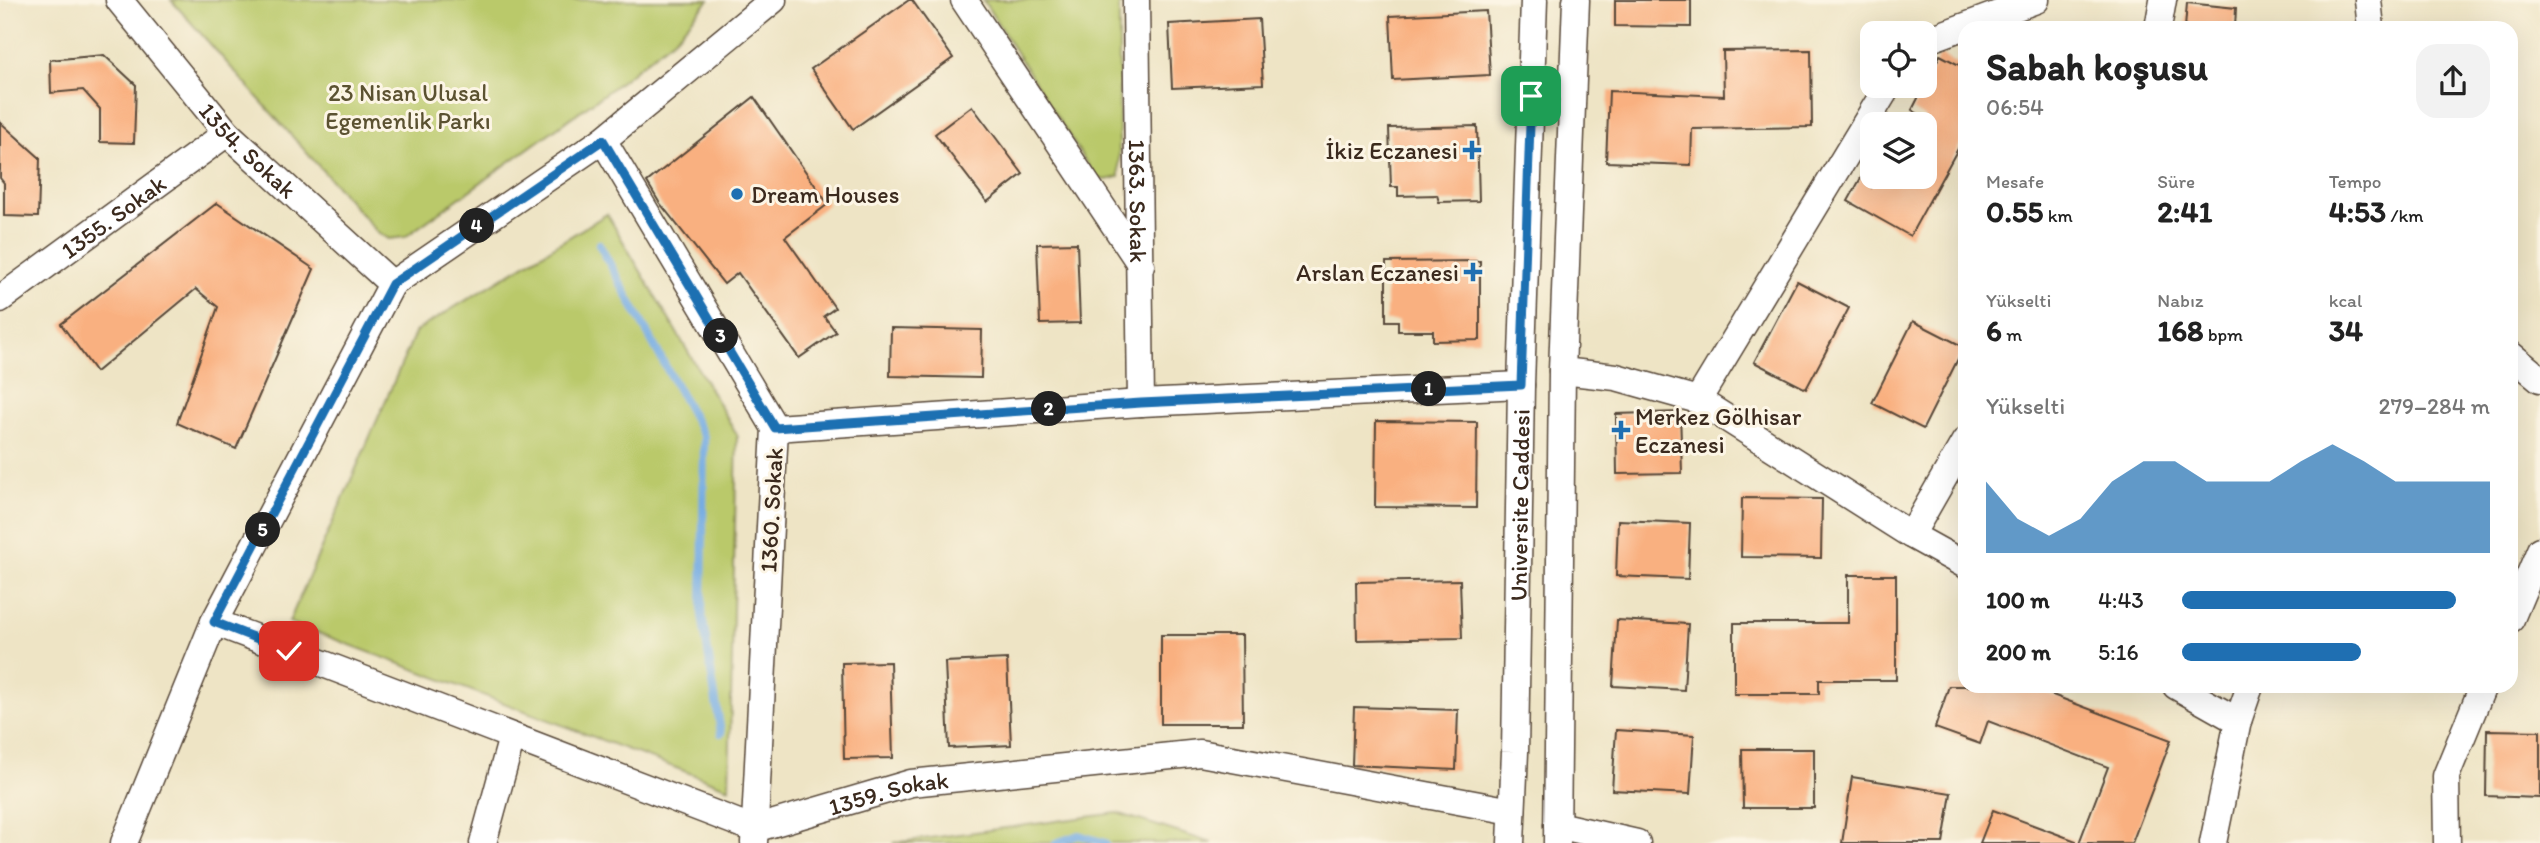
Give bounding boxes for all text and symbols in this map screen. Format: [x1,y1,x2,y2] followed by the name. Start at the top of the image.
[1860,21,1937,189] map controls
[1860,21,1937,98] button: locate
[1986,44,2208,90] text: Sabah koşusu
[2416,44,2490,118] button: share
[1501,66,1561,126] pin
[1512,77,1550,115] icon: arrive
[325,78,491,135] park label: 23 Nisan Ulusal Egemenlik Parkı
[1986,93,2044,121] text: 06:54
[193,96,303,204] street label: 1354. Sokak
[1860,112,1937,189] button: layers
[1325,136,1458,165] place label: İkiz Eczanesi
[1123,139,1154,263] street label: 1363. Sokak
[1464,142,1480,158] marker: İkiz Eczanesi
[55,168,171,264] street label: 1355. Sokak
[1986,170,2044,193] text: Mesafe
[2157,170,2195,193] text: Süre
[2329,170,2382,193] text: Tempo
[751,180,899,209] place label: Dream Houses
[729,186,745,202] marker: Dream Houses
[1986,193,2043,230] text: 0.55
[2157,193,2212,230] text: 2:41
[2329,193,2386,230] text: 4:53
[2043,204,2073,227] text: km
[2386,204,2424,227] text: /km
[460,208,494,244] pin: 4
[471,214,482,237] text: 4
[1296,258,1459,287] place label: Arslan Eczanesi
[1465,264,1481,280] marker: Arslan Eczanesi
[1986,289,2051,312] text: Yükselti
[2157,289,2204,312] text: Nabız
[2329,289,2362,312] text: kcal
[1986,312,2002,349] text: 6
[2157,312,2204,349] text: 168
[2329,312,2363,349] text: 34
[704,318,738,354] pin: 3
[2002,323,2022,346] text: m
[2204,323,2243,346] text: bpm
[715,324,726,347] text: 3
[1412,372,1446,406] pin: 1
[1424,377,1433,400] text: 1
[1032,392,1066,426] pin: 2
[1986,392,2065,420] text: Yükselti
[2379,392,2490,420] text: 279–284 m
[1044,397,1054,420] text: 2
[1635,402,1802,459] place label: Merkez Gölhisar Eczanesi
[1503,409,1535,602] street label: Universite Caddesi
[1613,422,1629,438] marker: Merkez Gölhisar Eczanesi
[753,447,789,573] street label: 1360. Sokak
[246,512,280,548] pin: 5
[258,518,267,541] text: 5
[1986,586,2050,614] text: 100 m
[2098,586,2144,614] text: 4:43
[259,621,319,681] pin
[270,632,308,670] icon: check
[1986,638,2051,666] text: 200 m
[2098,638,2139,666] text: 5:16
[825,765,950,821] street label: 1359. Sokak

